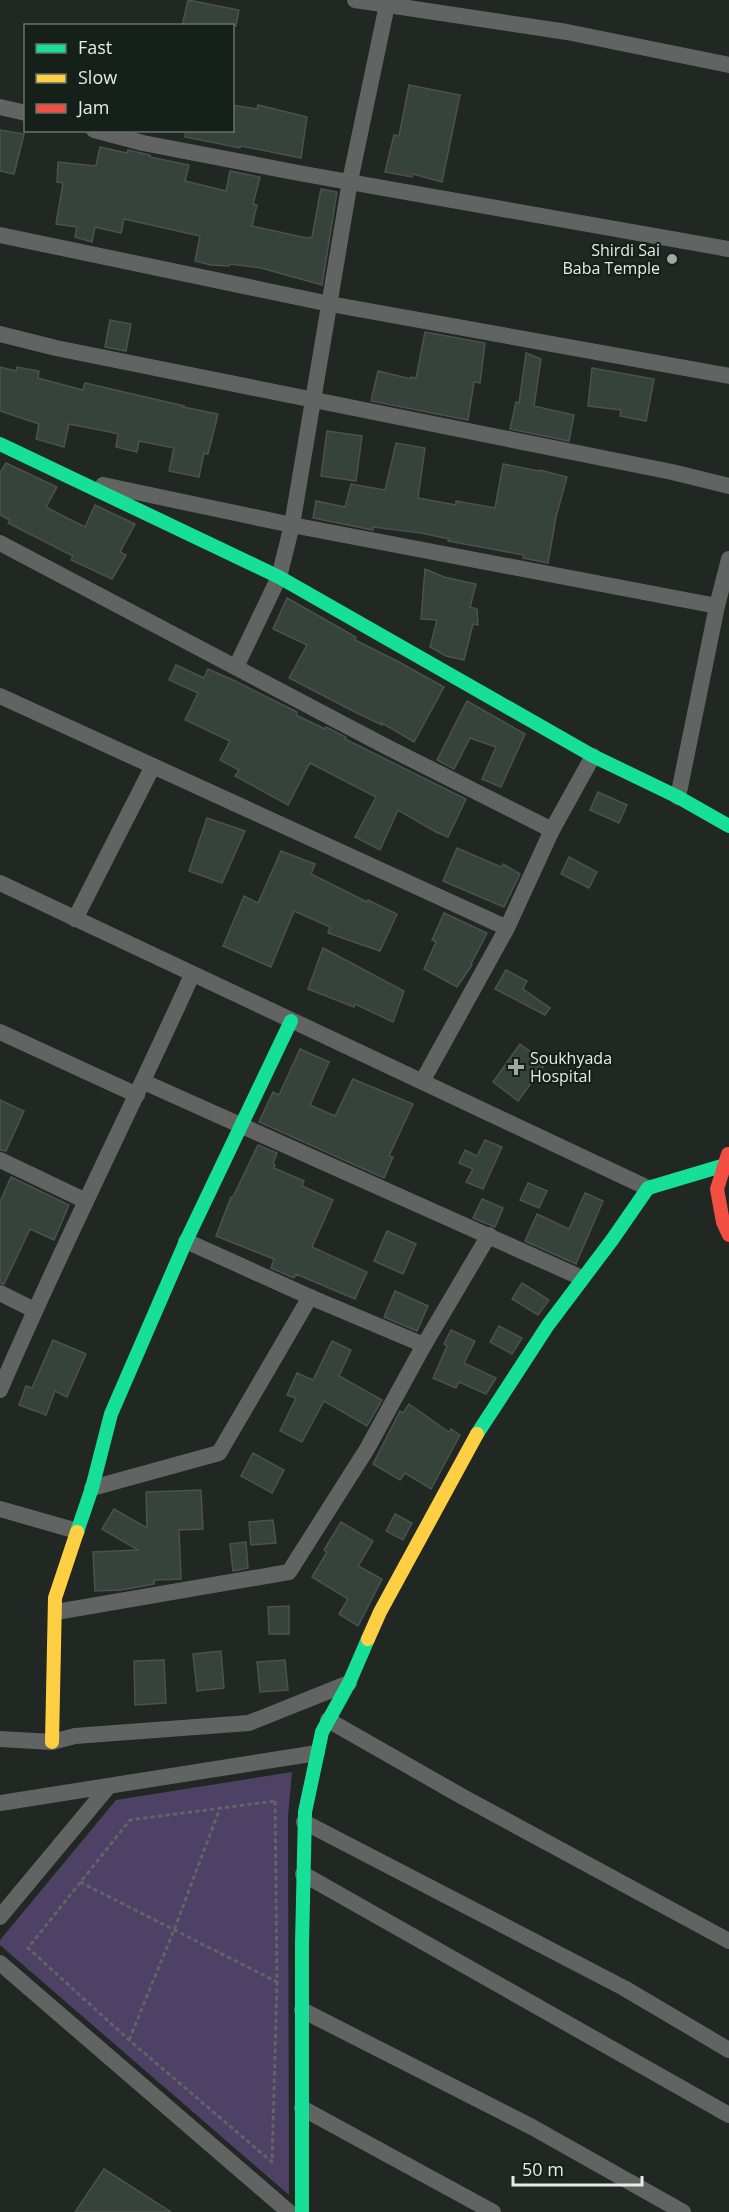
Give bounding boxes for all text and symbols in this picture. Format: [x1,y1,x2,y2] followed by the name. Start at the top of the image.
[24,24,234,132] legend
[78,35,112,59] text: Fast
[78,65,117,89] text: Slow
[76,95,110,119] text: Jam
[563,239,660,279] place label: Shirdi Sai Baba Temple
[665,252,679,266] marker: Shirdi Sai Baba Temple
[530,1047,612,1087] place label: Soukhyada Hospital
[507,1058,525,1076] marker: Soukhyada Hospital
[513,2149,642,2187] scale bar
[522,2157,564,2181] text: 50 m

